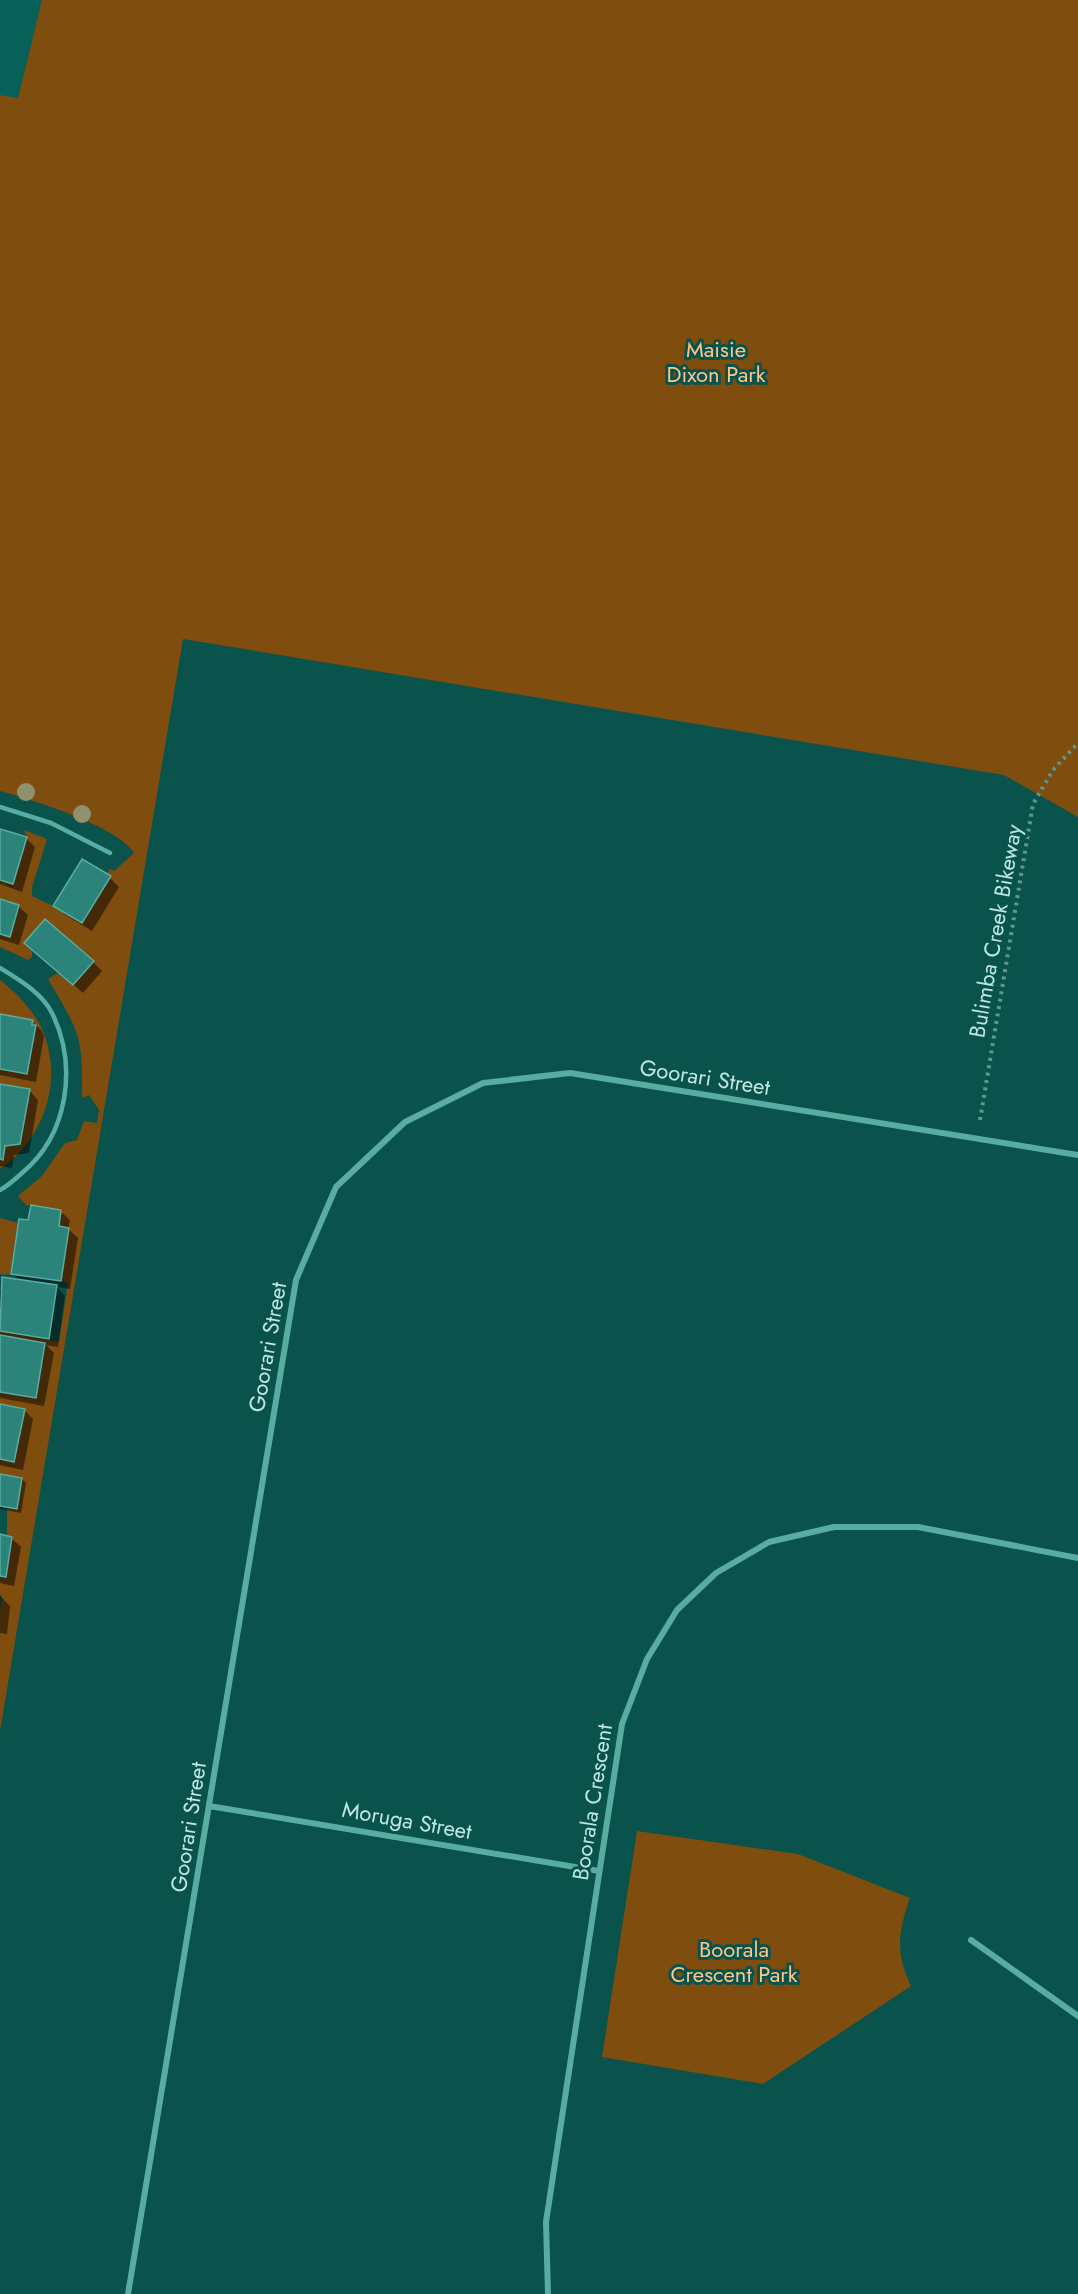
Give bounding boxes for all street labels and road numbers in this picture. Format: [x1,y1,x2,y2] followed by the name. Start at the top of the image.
[960,821,1030,1040] street label: Bulimba Creek Bikeway
[638,1051,773,1103] street label: Goorari Street
[240,1279,294,1415] street label: Goorari Street
[564,1721,620,1882] street label: Boorala Crescent
[162,1759,214,1894] street label: Goorari Street
[340,1793,475,1847] street label: Moruga Street

